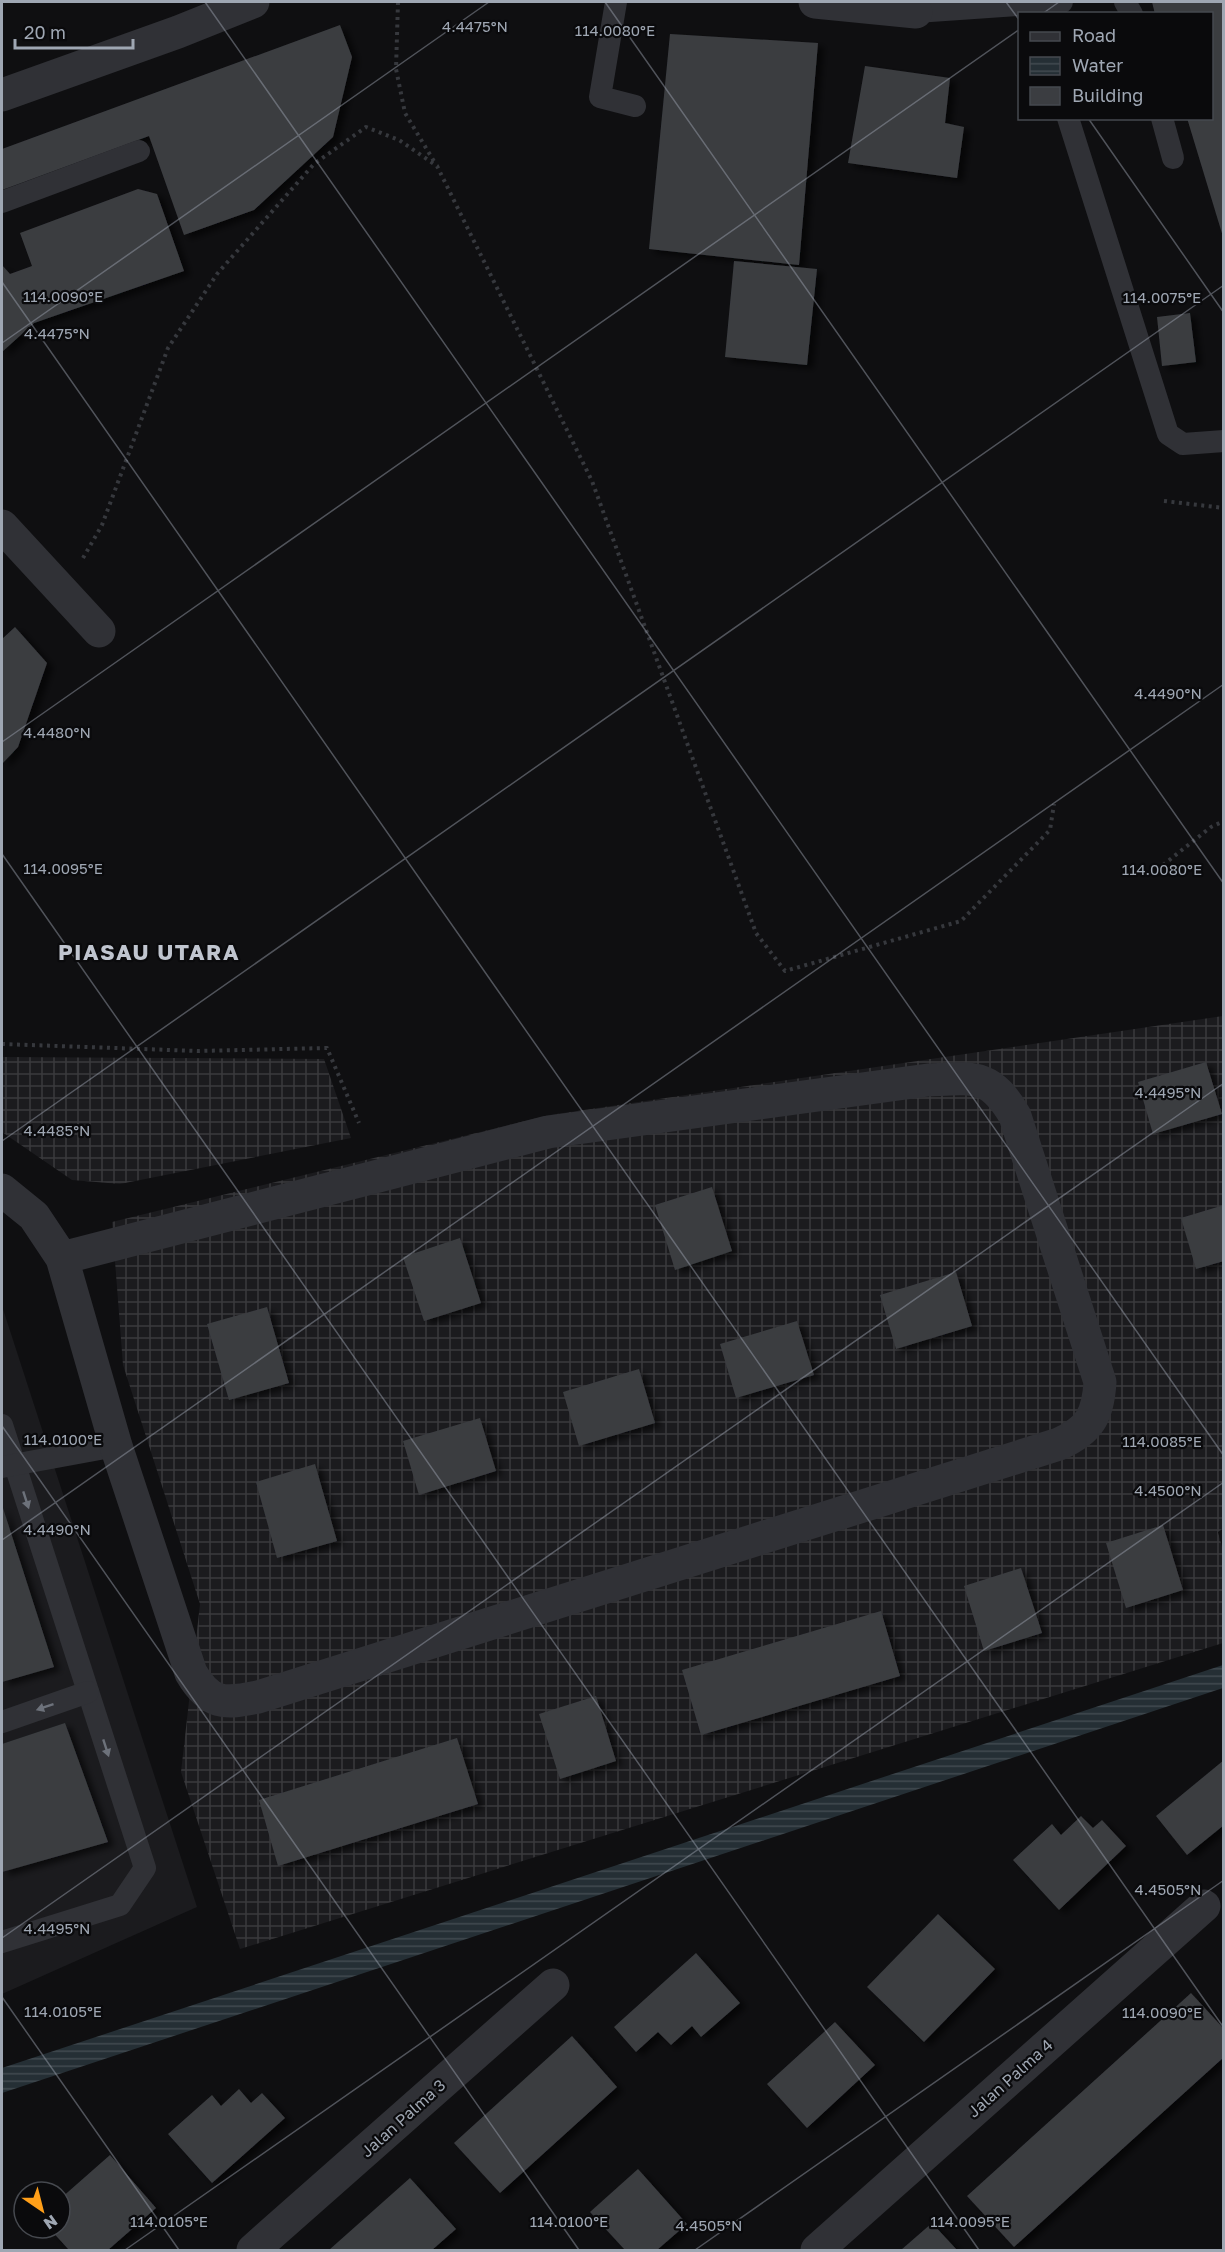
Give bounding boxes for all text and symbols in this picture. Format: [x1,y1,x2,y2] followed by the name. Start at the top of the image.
[15,12,134,50] scale bar
[1018,12,1213,120] legend
[442,17,508,35] text: 4.4475°N
[24,21,66,43] text: 20 m
[575,21,655,39] text: 114.0080°E
[1072,24,1116,46] text: Road
[1072,54,1123,76] text: Water
[1072,84,1143,106] text: Building
[23,287,103,305] text: 114.0090°E
[1123,288,1201,306] text: 114.0075°E
[24,324,90,342] text: 4.4475°N
[1134,684,1202,702] text: 4.4490°N
[23,723,91,741] text: 4.4480°N
[23,859,103,877] text: 114.0095°E
[1122,860,1202,878] text: 114.0080°E
[58,938,240,965] district label: PIASAU UTARA
[1135,1083,1201,1101] text: 4.4495°N
[23,1121,91,1139] text: 4.4485°N
[24,1430,102,1448] text: 114.0100°E
[1122,1432,1202,1450] text: 114.0085°E
[1134,1481,1202,1499] text: 4.4500°N
[22,1491,31,1509] one-way arrow
[23,1520,91,1538] text: 4.4490°N
[36,1703,54,1713] one-way arrow
[102,1739,111,1757] one-way arrow
[1135,1880,1201,1898] text: 4.4505°N
[24,1919,90,1937] text: 4.4495°N
[24,2002,102,2020] text: 114.0105°E
[1122,2003,1202,2021] text: 114.0090°E
[963,2035,1057,2121] street label: Jalan Palma 4
[357,2075,449,2161] street label: Jalan Palma 3
[12,2180,72,2240] north arrow
[40,2211,61,2234] text: N
[130,2212,208,2230] text: 114.0105°E
[530,2212,608,2230] text: 114.0100°E
[930,2212,1010,2230] text: 114.0095°E
[676,2216,742,2234] text: 4.4505°N

